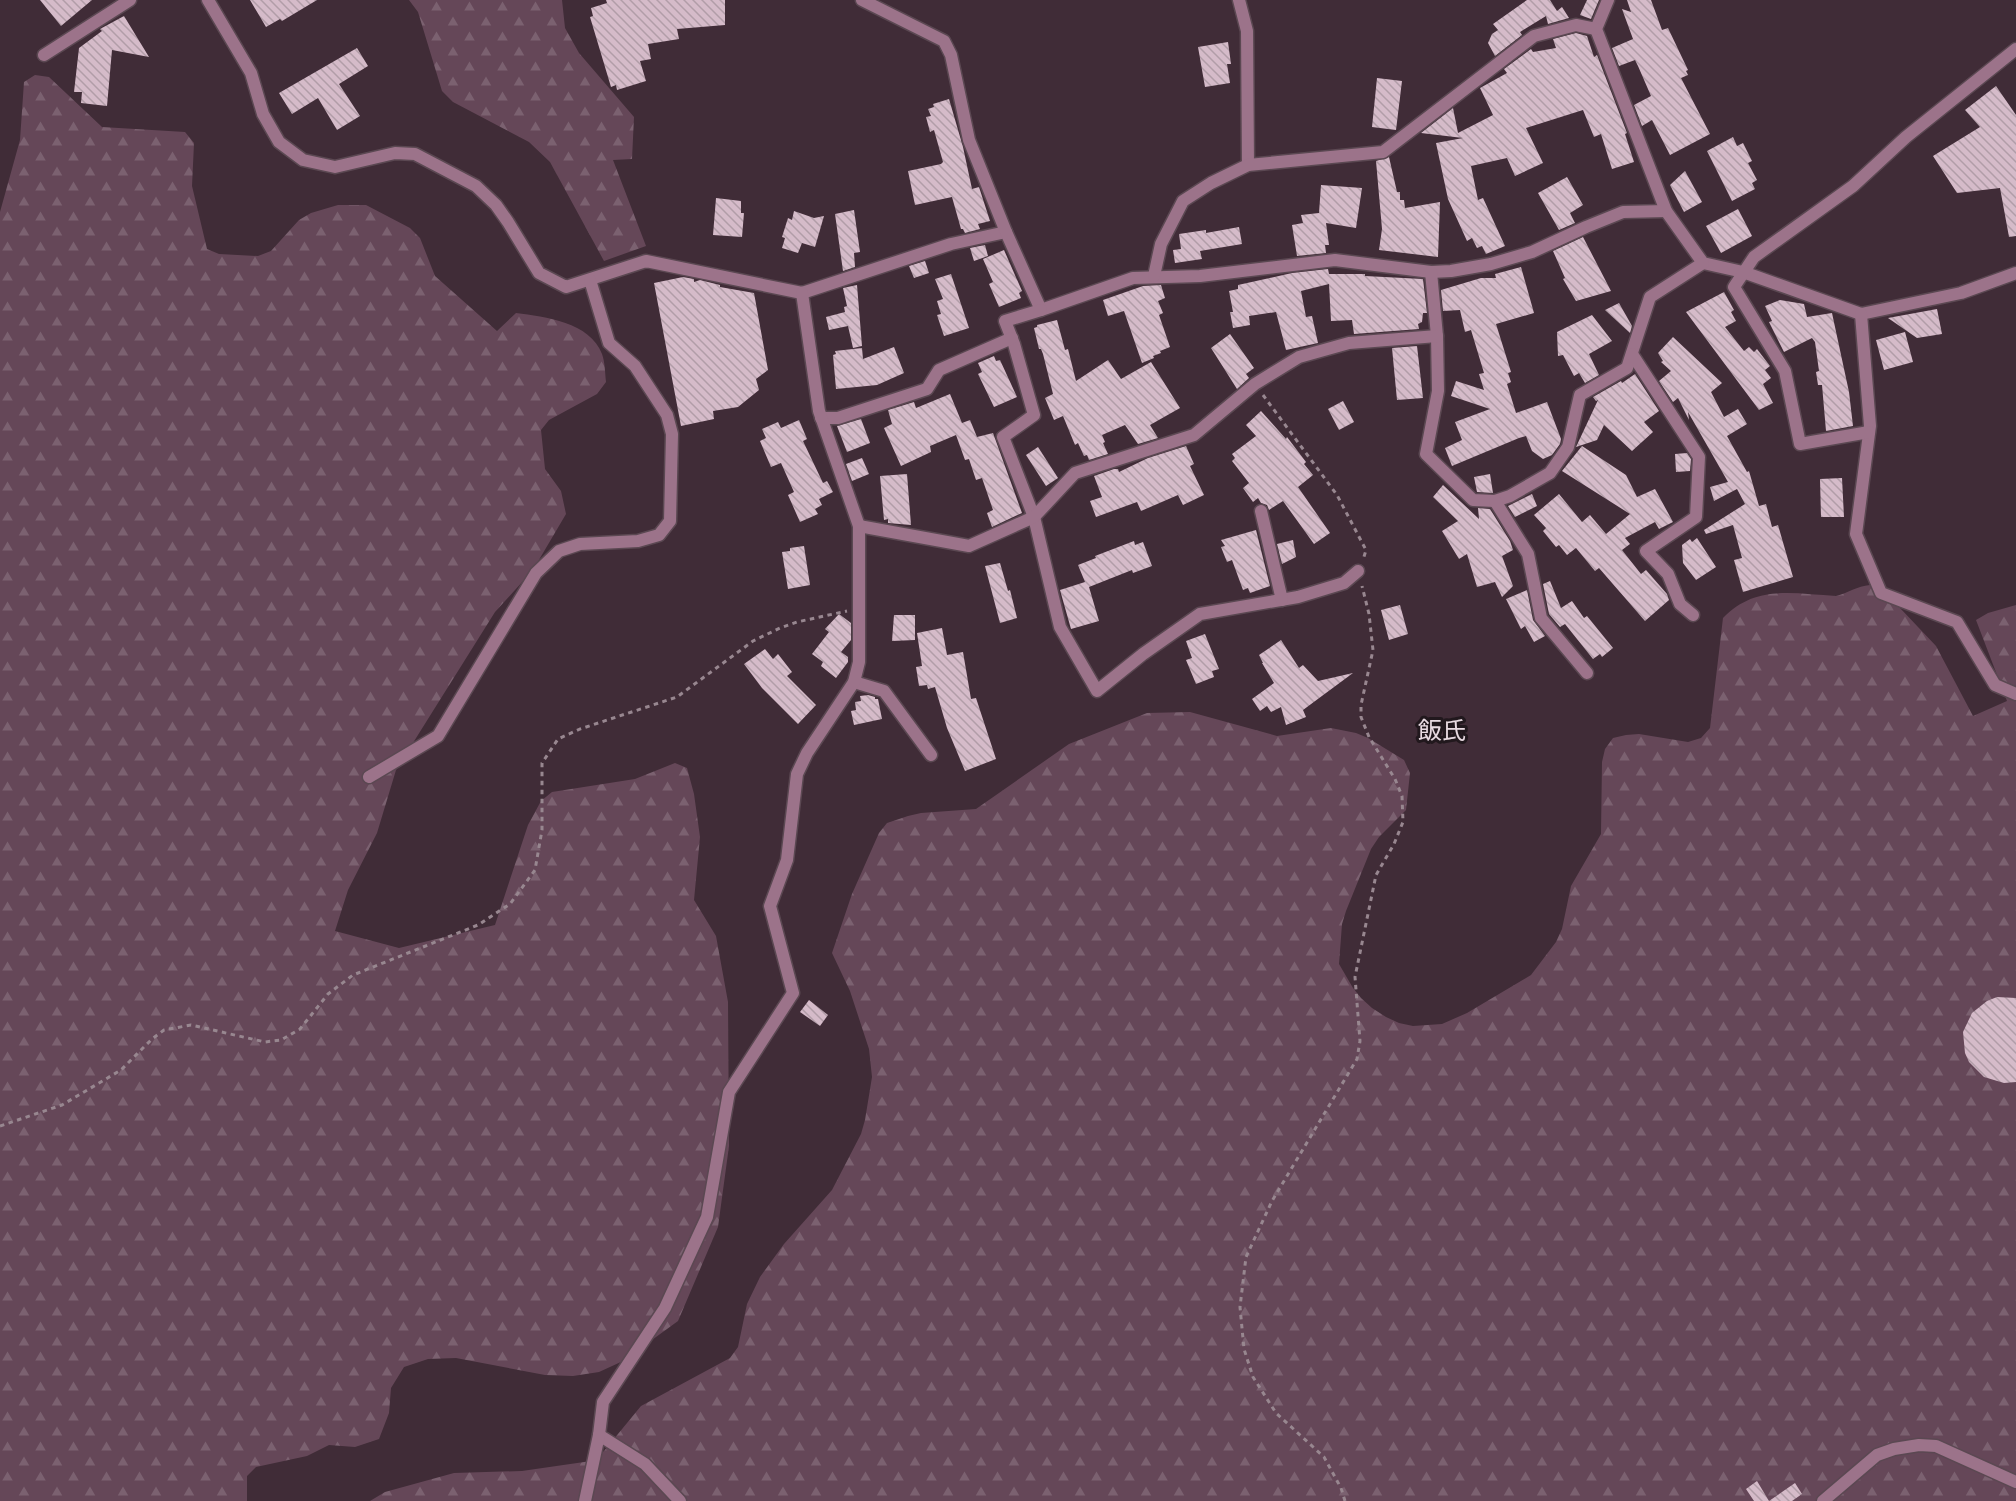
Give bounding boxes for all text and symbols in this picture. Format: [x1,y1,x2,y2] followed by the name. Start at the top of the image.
[1418,715,1466,746] district label: 飯氏

